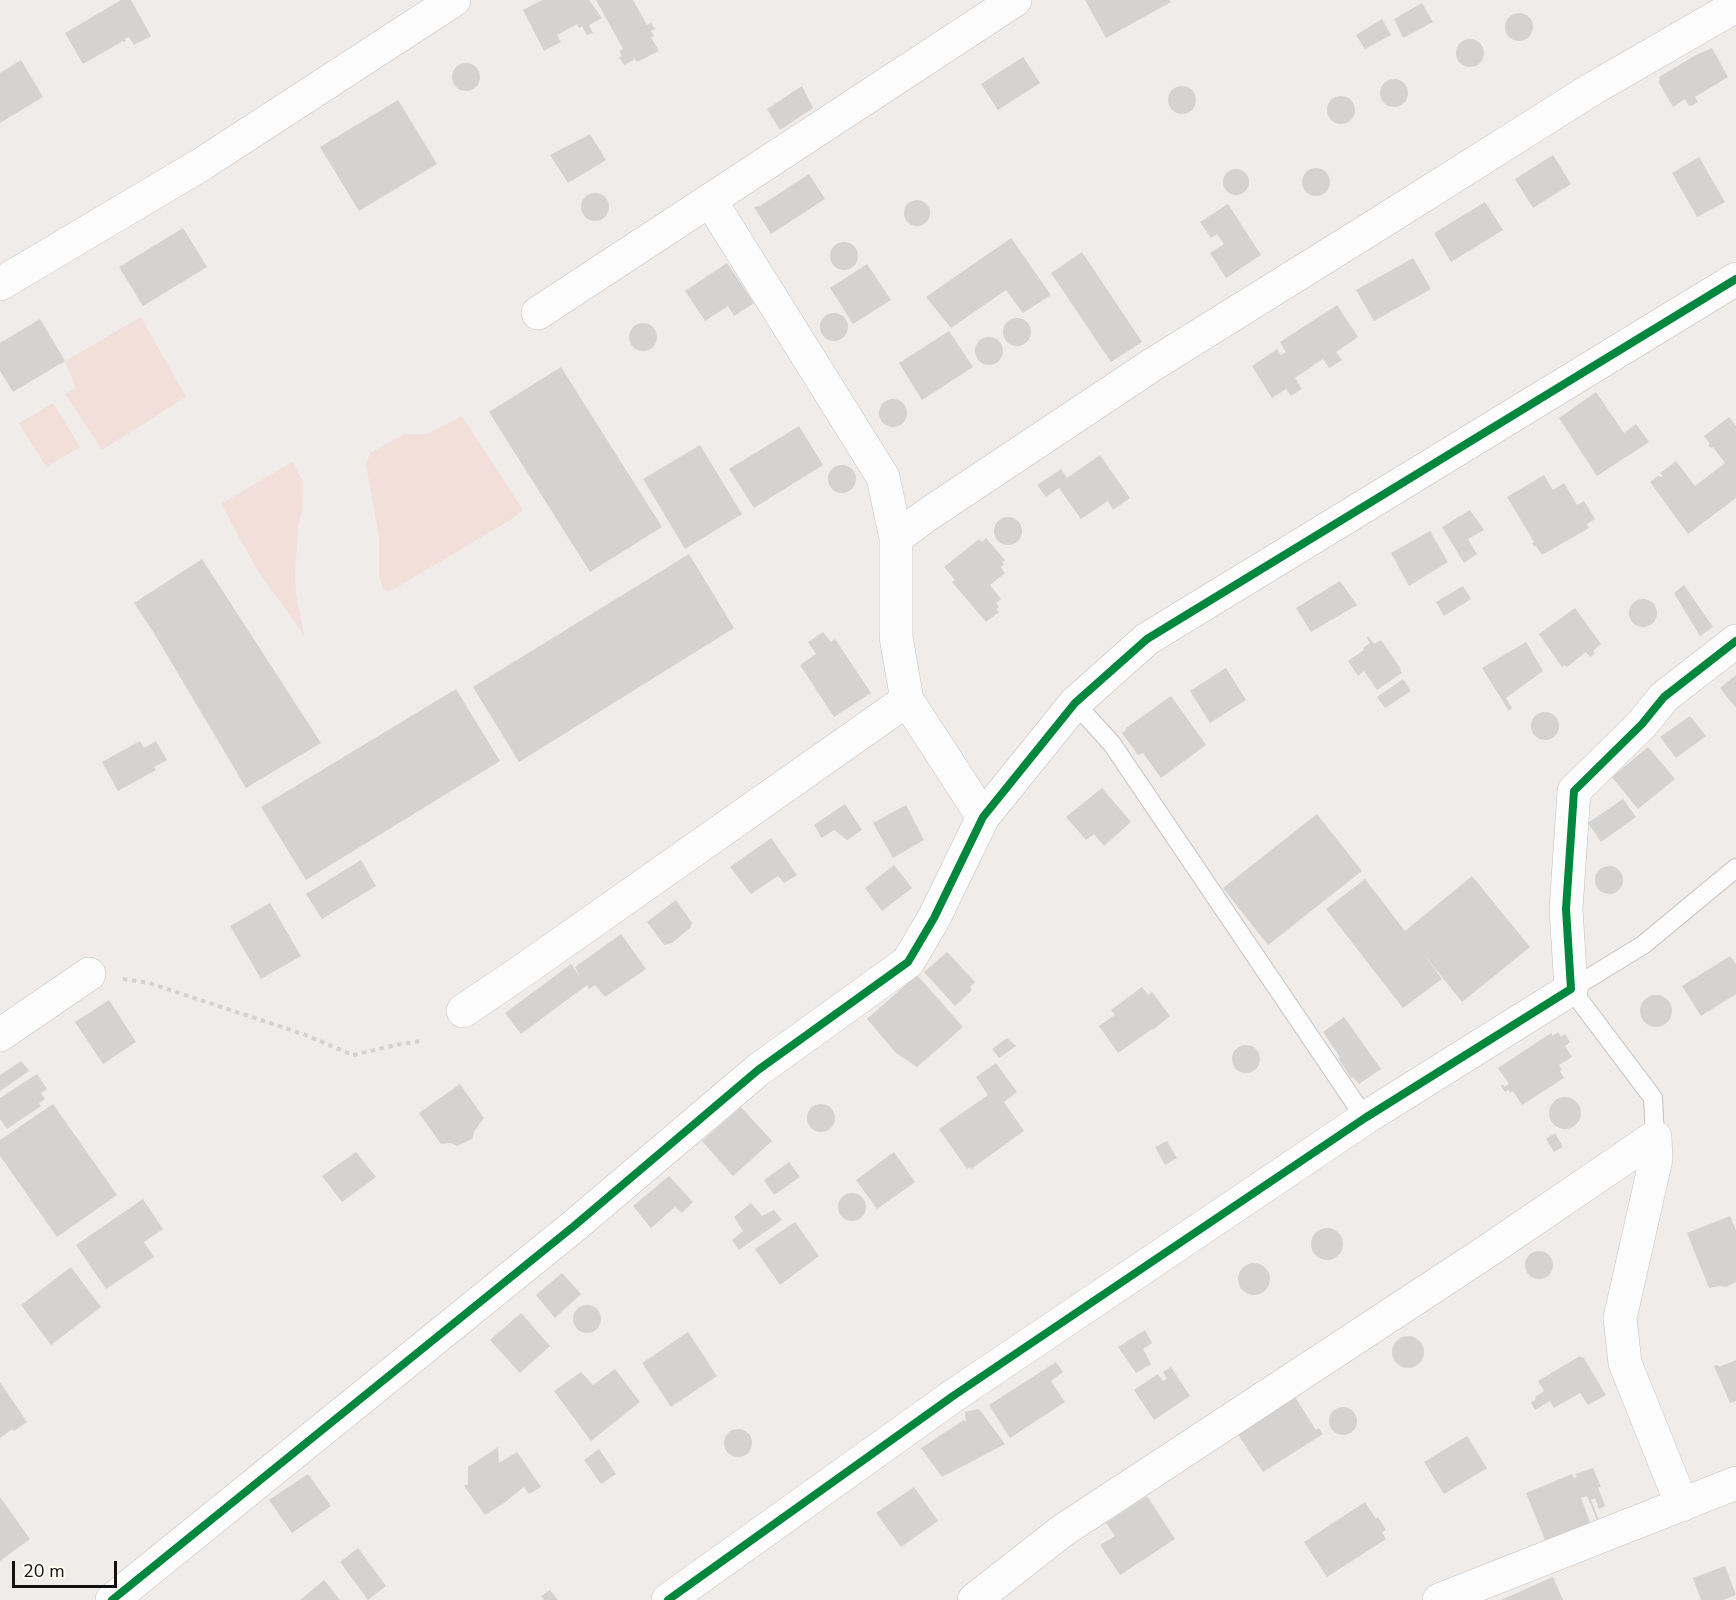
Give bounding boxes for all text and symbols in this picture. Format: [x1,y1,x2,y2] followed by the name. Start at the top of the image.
[15,1549,120,1587] scale bar
[23,1559,65,1583] text: 20 m

